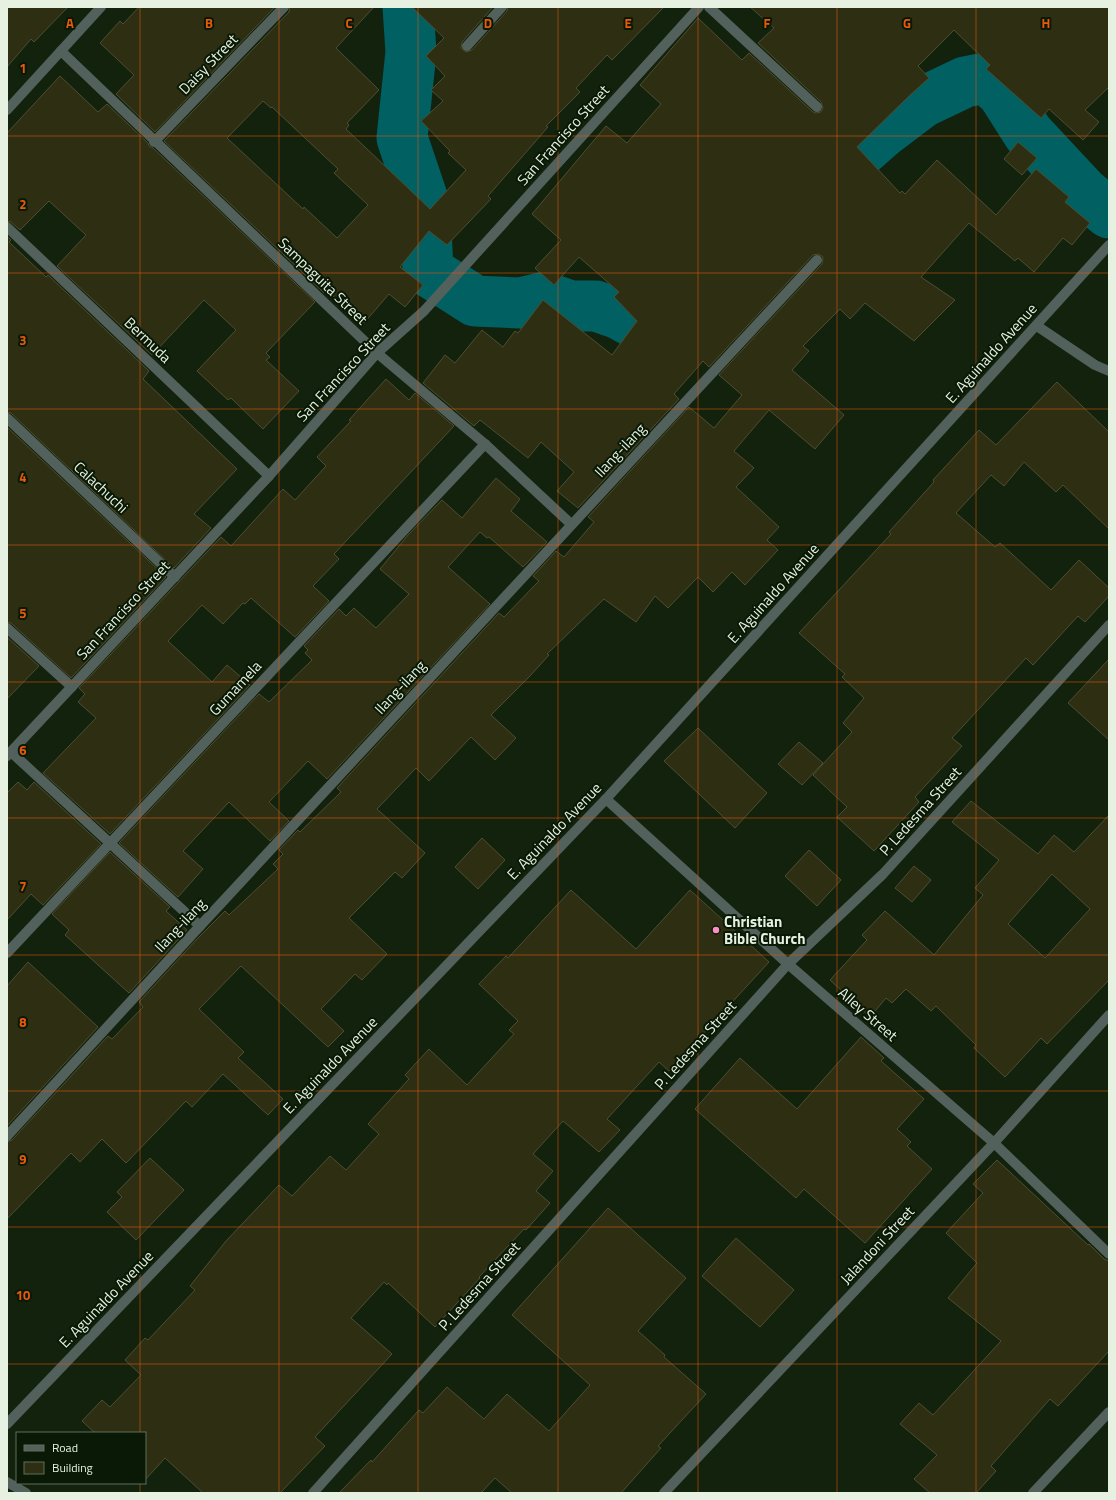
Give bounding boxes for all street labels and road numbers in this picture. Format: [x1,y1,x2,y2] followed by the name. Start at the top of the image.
[173,28,243,100] street label: Daisy Street
[511,79,615,190] street label: San Francisco Street
[273,232,374,331] street label: Sampaguita Street
[940,298,1042,408] street label: E. Aguinaldo Avenue
[119,312,177,369] street label: Bermuda
[291,317,396,427] street label: San Francisco Street
[589,417,651,482] street label: Ilang-ilang
[69,456,133,518] street label: Calachuchi
[722,538,824,648] street label: E. Aguinaldo Avenue
[71,555,176,665] street label: San Francisco Street
[369,654,431,719] street label: Ilang-ilang
[203,655,267,721] street label: Gumamela
[874,761,967,861] street label: P. Ledesma Street
[501,777,607,885] street label: E. Aguinaldo Avenue
[149,892,211,957] street label: Ilang-ilang
[833,982,903,1047] street label: Alley Street
[649,995,742,1095] street label: P. Ledesma Street
[277,1011,383,1119] street label: E. Aguinaldo Avenue
[834,1200,920,1289] street label: Jalandoni Street
[433,1236,526,1336] street label: P. Ledesma Street
[53,1245,159,1353] street label: E. Aguinaldo Avenue

